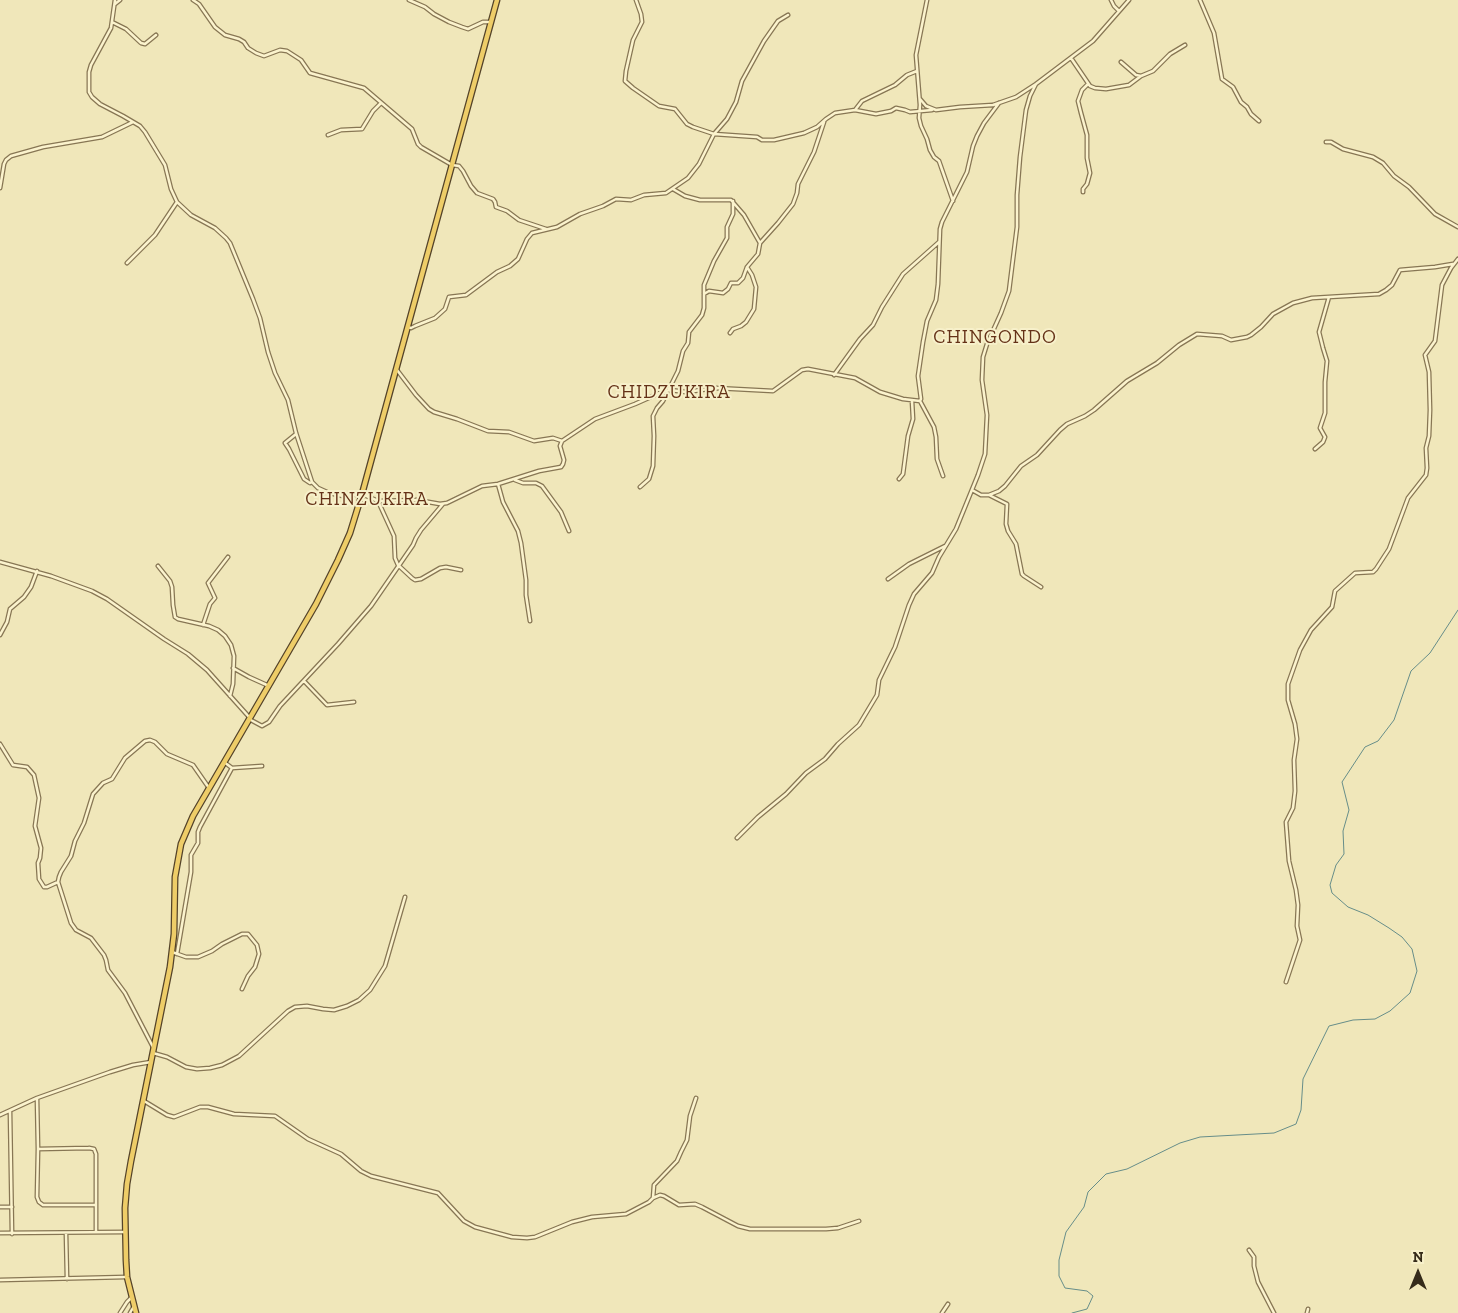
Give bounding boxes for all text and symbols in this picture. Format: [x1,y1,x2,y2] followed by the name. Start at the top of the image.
[932,327,1058,349] district label: CHINGONDO
[606,382,732,404] district label: CHIDZUKIRA
[304,489,430,511] district label: CHINZUKIRA
[1393,1248,1443,1298] north arrow
[1413,1249,1423,1266] text: N

